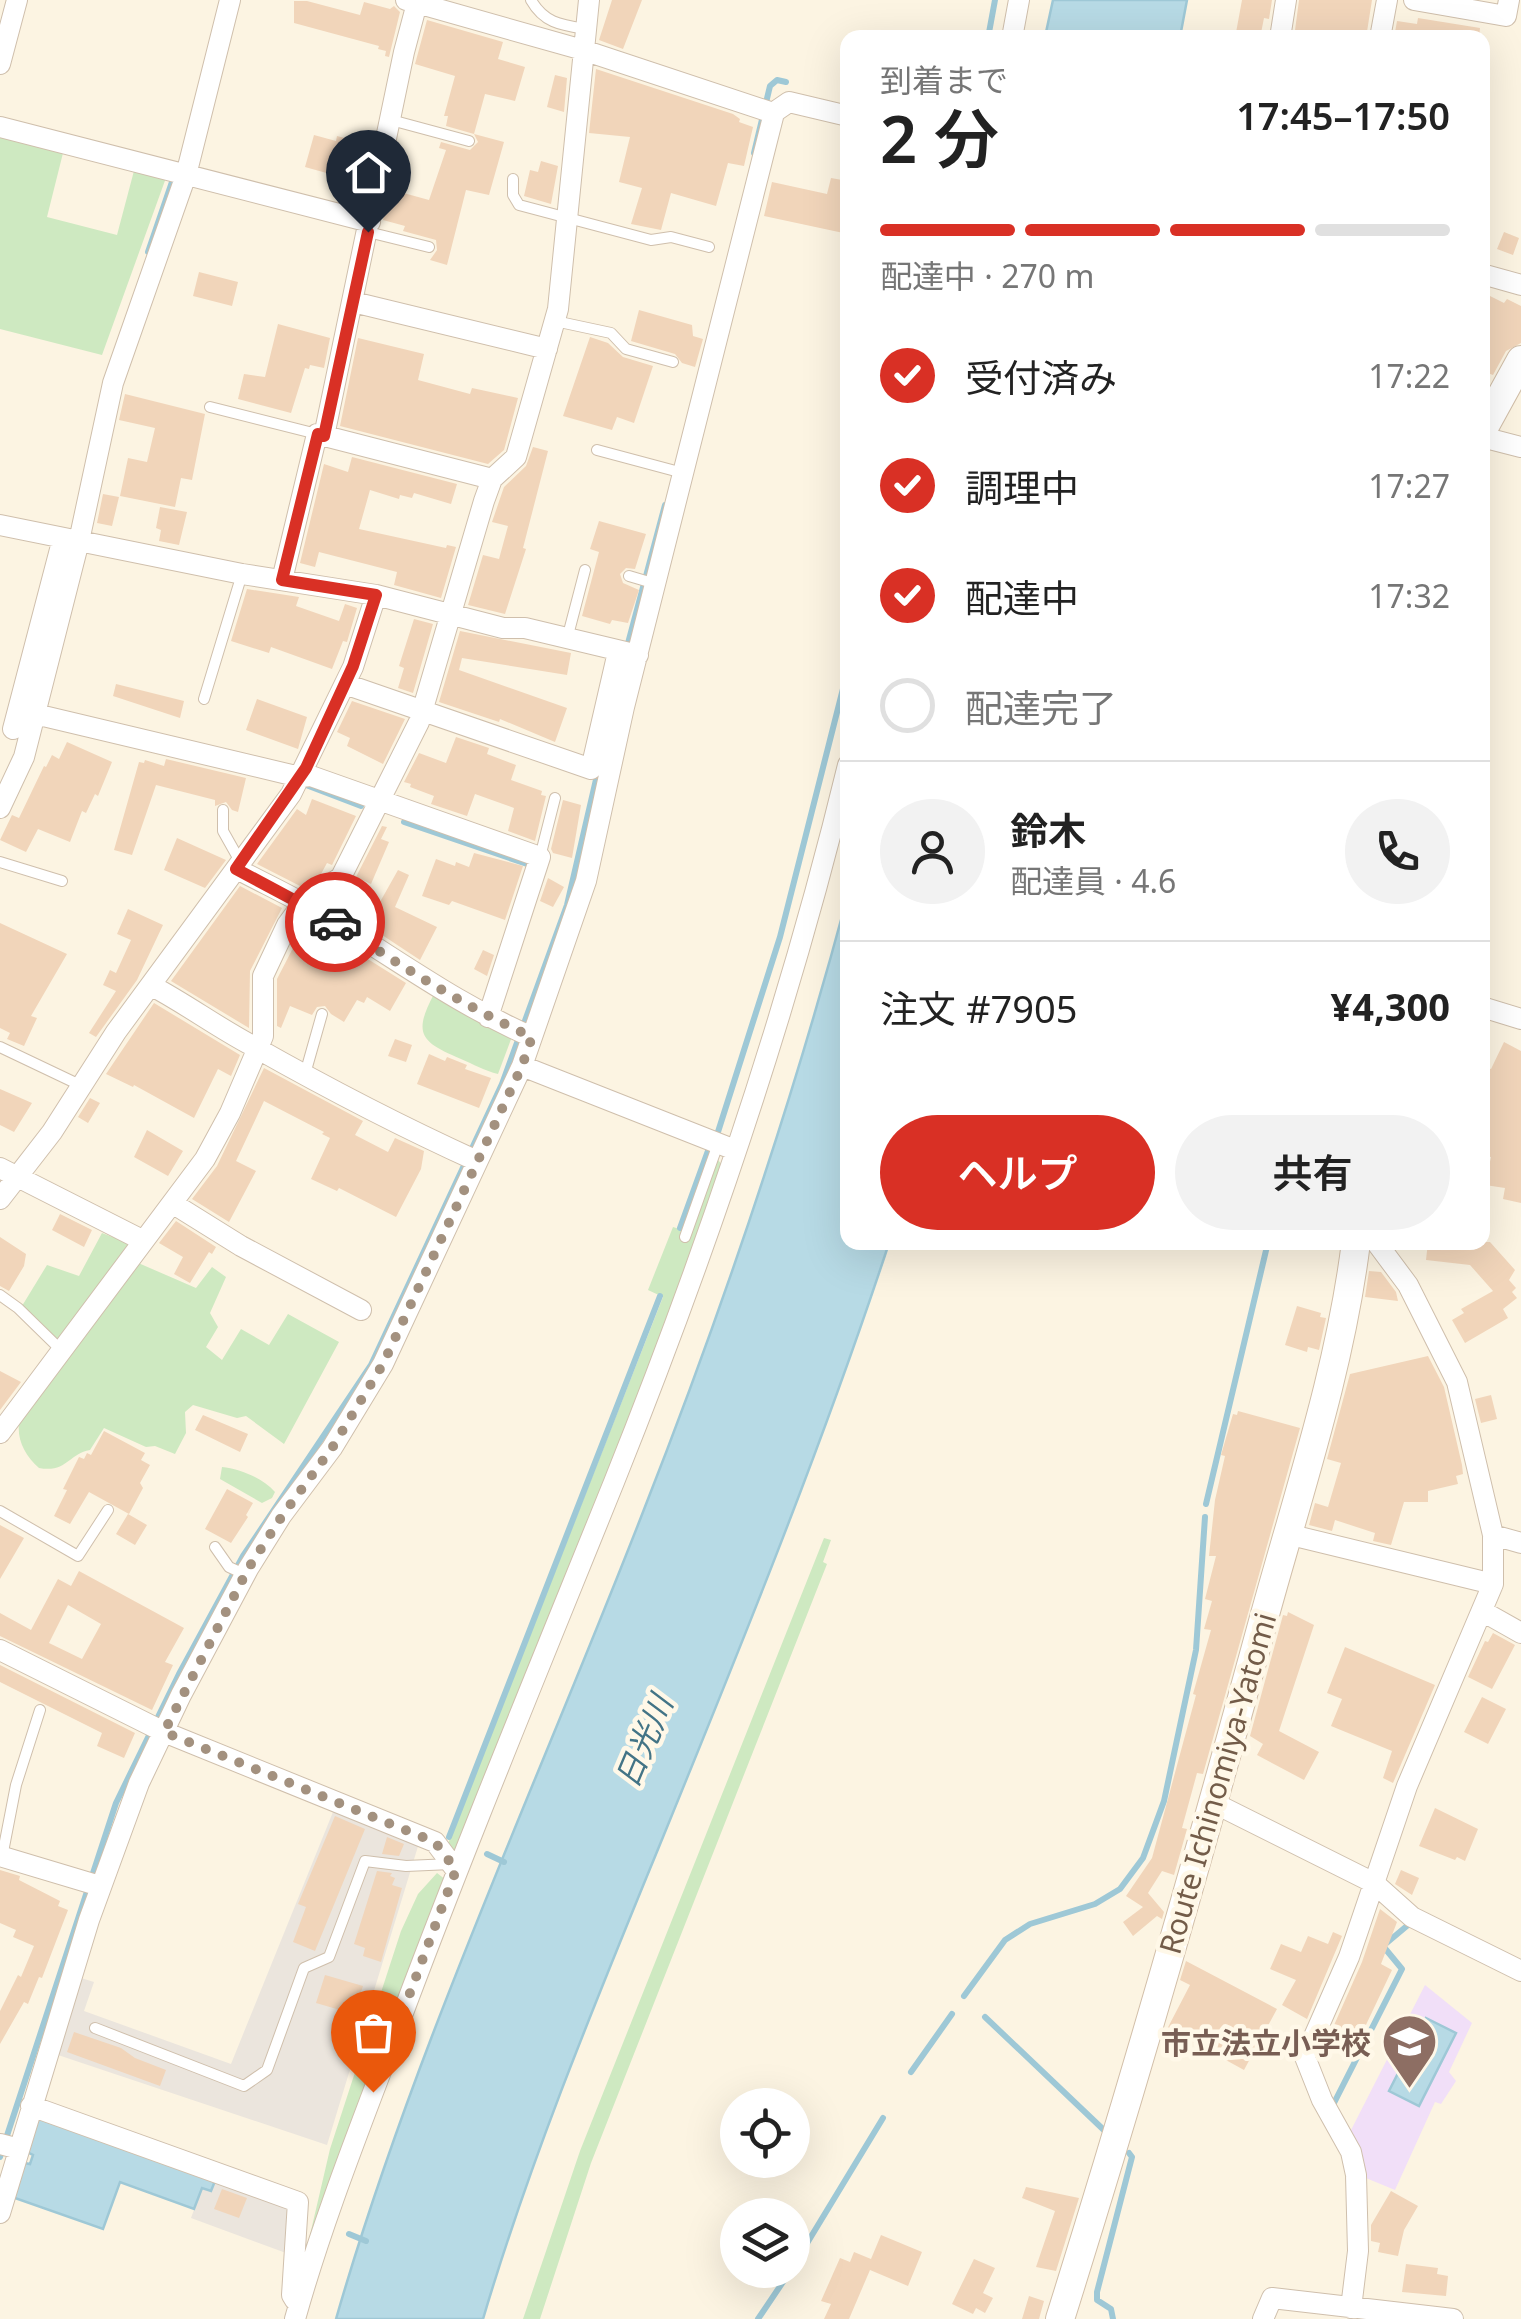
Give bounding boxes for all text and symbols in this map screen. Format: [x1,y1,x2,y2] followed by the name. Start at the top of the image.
[880,58,1008,101] text: 到着まで
[1236,89,1450,141] text: 17:45–17:50
[880,94,999,182] text: 2 分
[326,130,411,233] pin
[341,145,396,200] icon: home
[880,254,1094,297] text: 配達中 · 270 m
[880,348,935,403] icon: check
[965,351,1117,403] text: 受付済み
[1368,354,1450,397] text: 17:22
[880,458,935,513] icon: check
[965,461,1079,513] text: 調理中
[1368,464,1450,507] text: 17:27
[880,568,935,623] icon: check
[965,571,1079,623] text: 配達中
[1368,574,1450,617] text: 17:32
[965,681,1117,733] text: 配達完了
[880,799,985,904] button: person
[1345,799,1450,904] button: phone
[1010,804,1086,856] text: 鈴木
[1010,859,1176,902] text: 配達員 · 4.6
[285,872,385,972] courier
[308,895,363,950] icon: car
[1330,980,1450,1032] text: ¥4,300
[880,982,1077,1034] text: 注文 #7905
[880,1115,1155,1230] button: ヘルプ
[1175,1115,1450,1230] button: 共有
[1149,1608,1285,1958] street label: Route Ichinomiya-Yatomi
[604,1686,683,1794] water label: 日光川
[331,1990,416,2093] pin
[346,2005,401,2060] icon: bag
[1380,2012,1440,2091] school or university icon: 市立法立小学校
[1161,2022,1371,2063] place label: 市立法立小学校
[720,2088,810,2288] map controls
[720,2088,810,2178] button: locate
[720,2198,810,2288] button: layers

